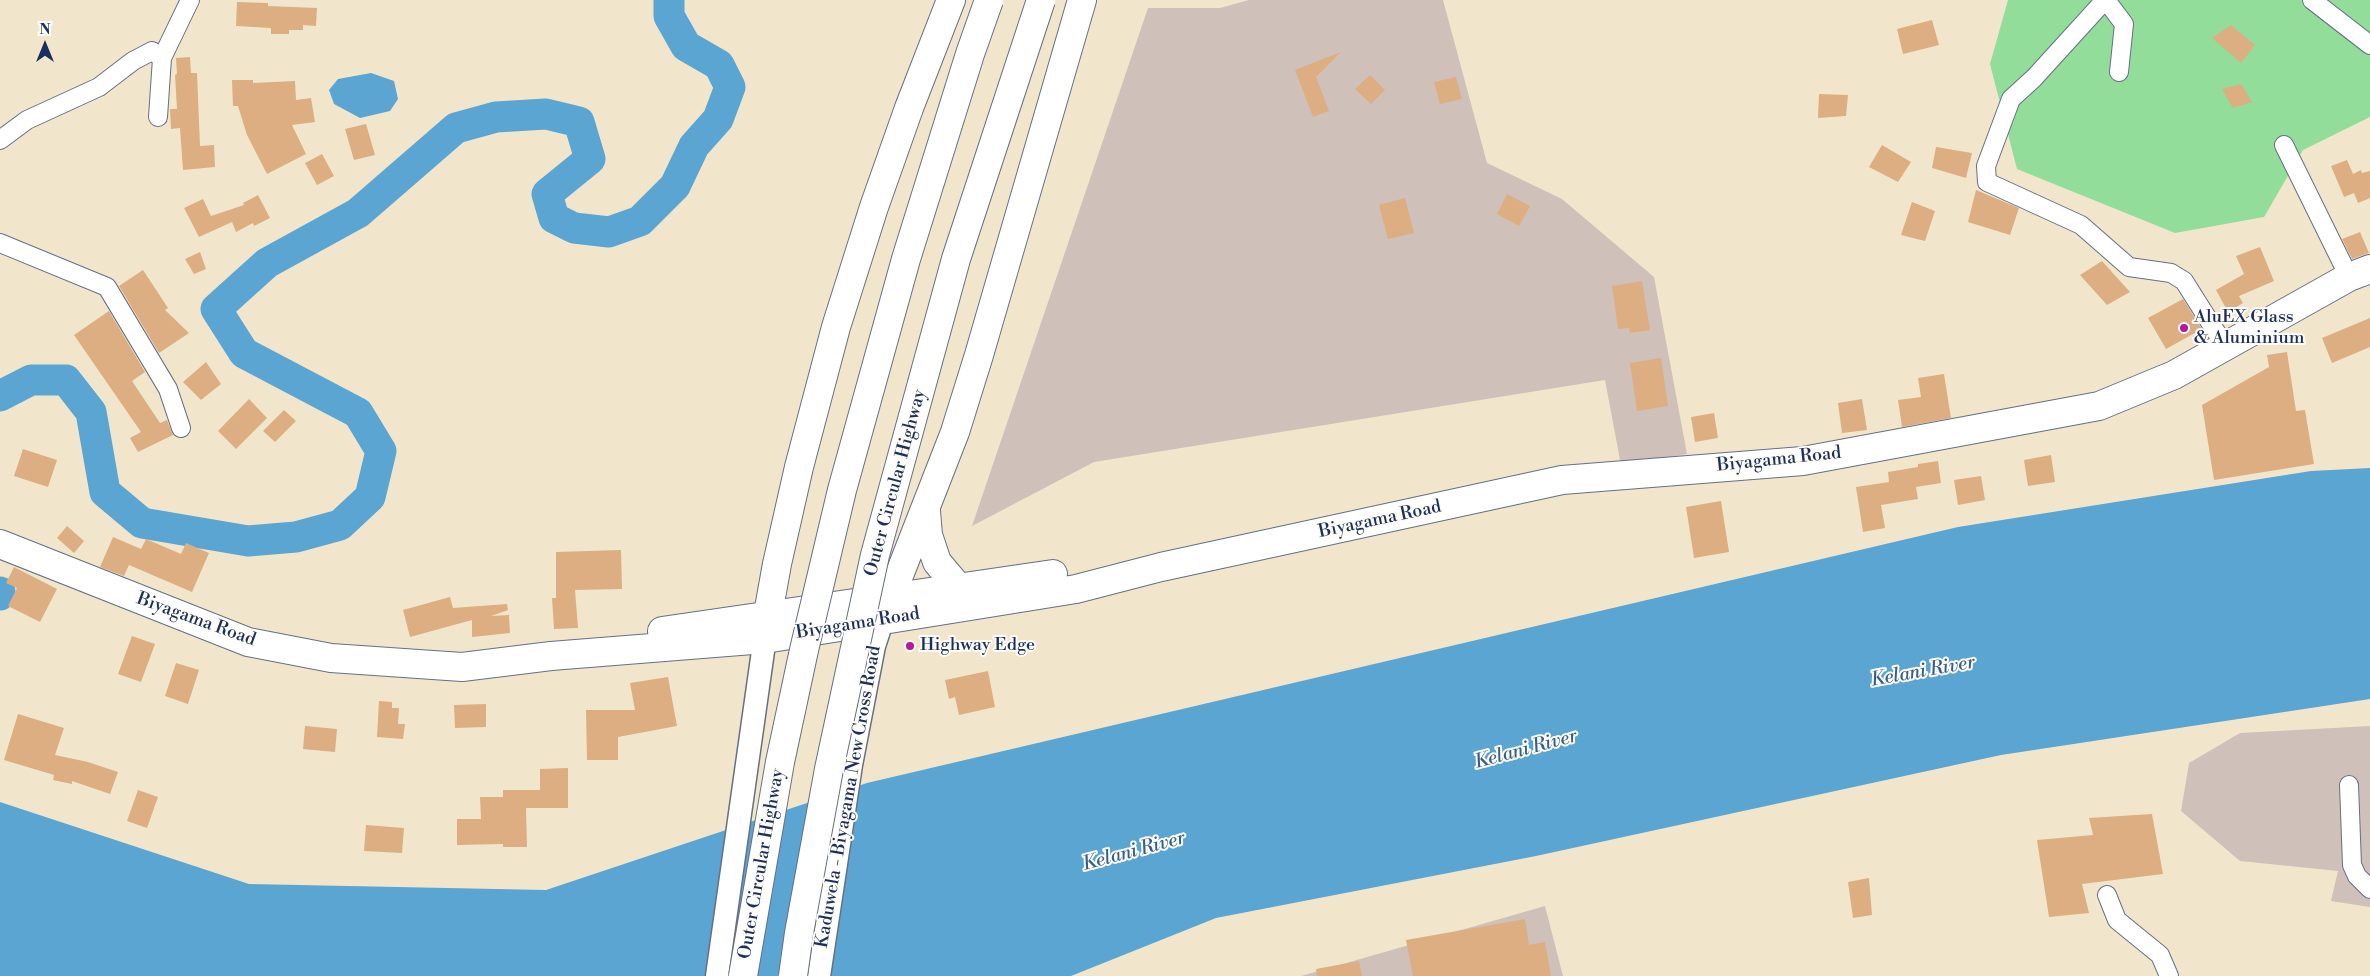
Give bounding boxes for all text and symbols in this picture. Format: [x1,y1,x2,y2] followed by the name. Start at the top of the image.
[20,20,70,70] north arrow
[39,21,51,39] text: N
[2194,307,2304,350] place label: AluEX Glass & Aluminium
[2178,322,2190,334] marker: AluEX Glass & Aluminium
[861,387,931,579] street label: Outer Circular Highway
[1716,443,1842,477] street label: Biyagama Road
[1317,496,1443,544] street label: Biyagama Road
[134,588,258,652] street label: Biyagama Road
[795,604,921,644] street label: Biyagama Road
[920,635,1035,657] place label: Highway Edge
[904,640,916,652] marker: Highway Edge
[812,644,886,950] street label: Kaduwela - Biyagama New Cross Road
[1869,652,1977,692] water label: Kelani River
[1472,725,1580,775] water label: Kelani River
[735,767,789,961] street label: Outer Circular Highway
[1080,827,1188,877] water label: Kelani River

